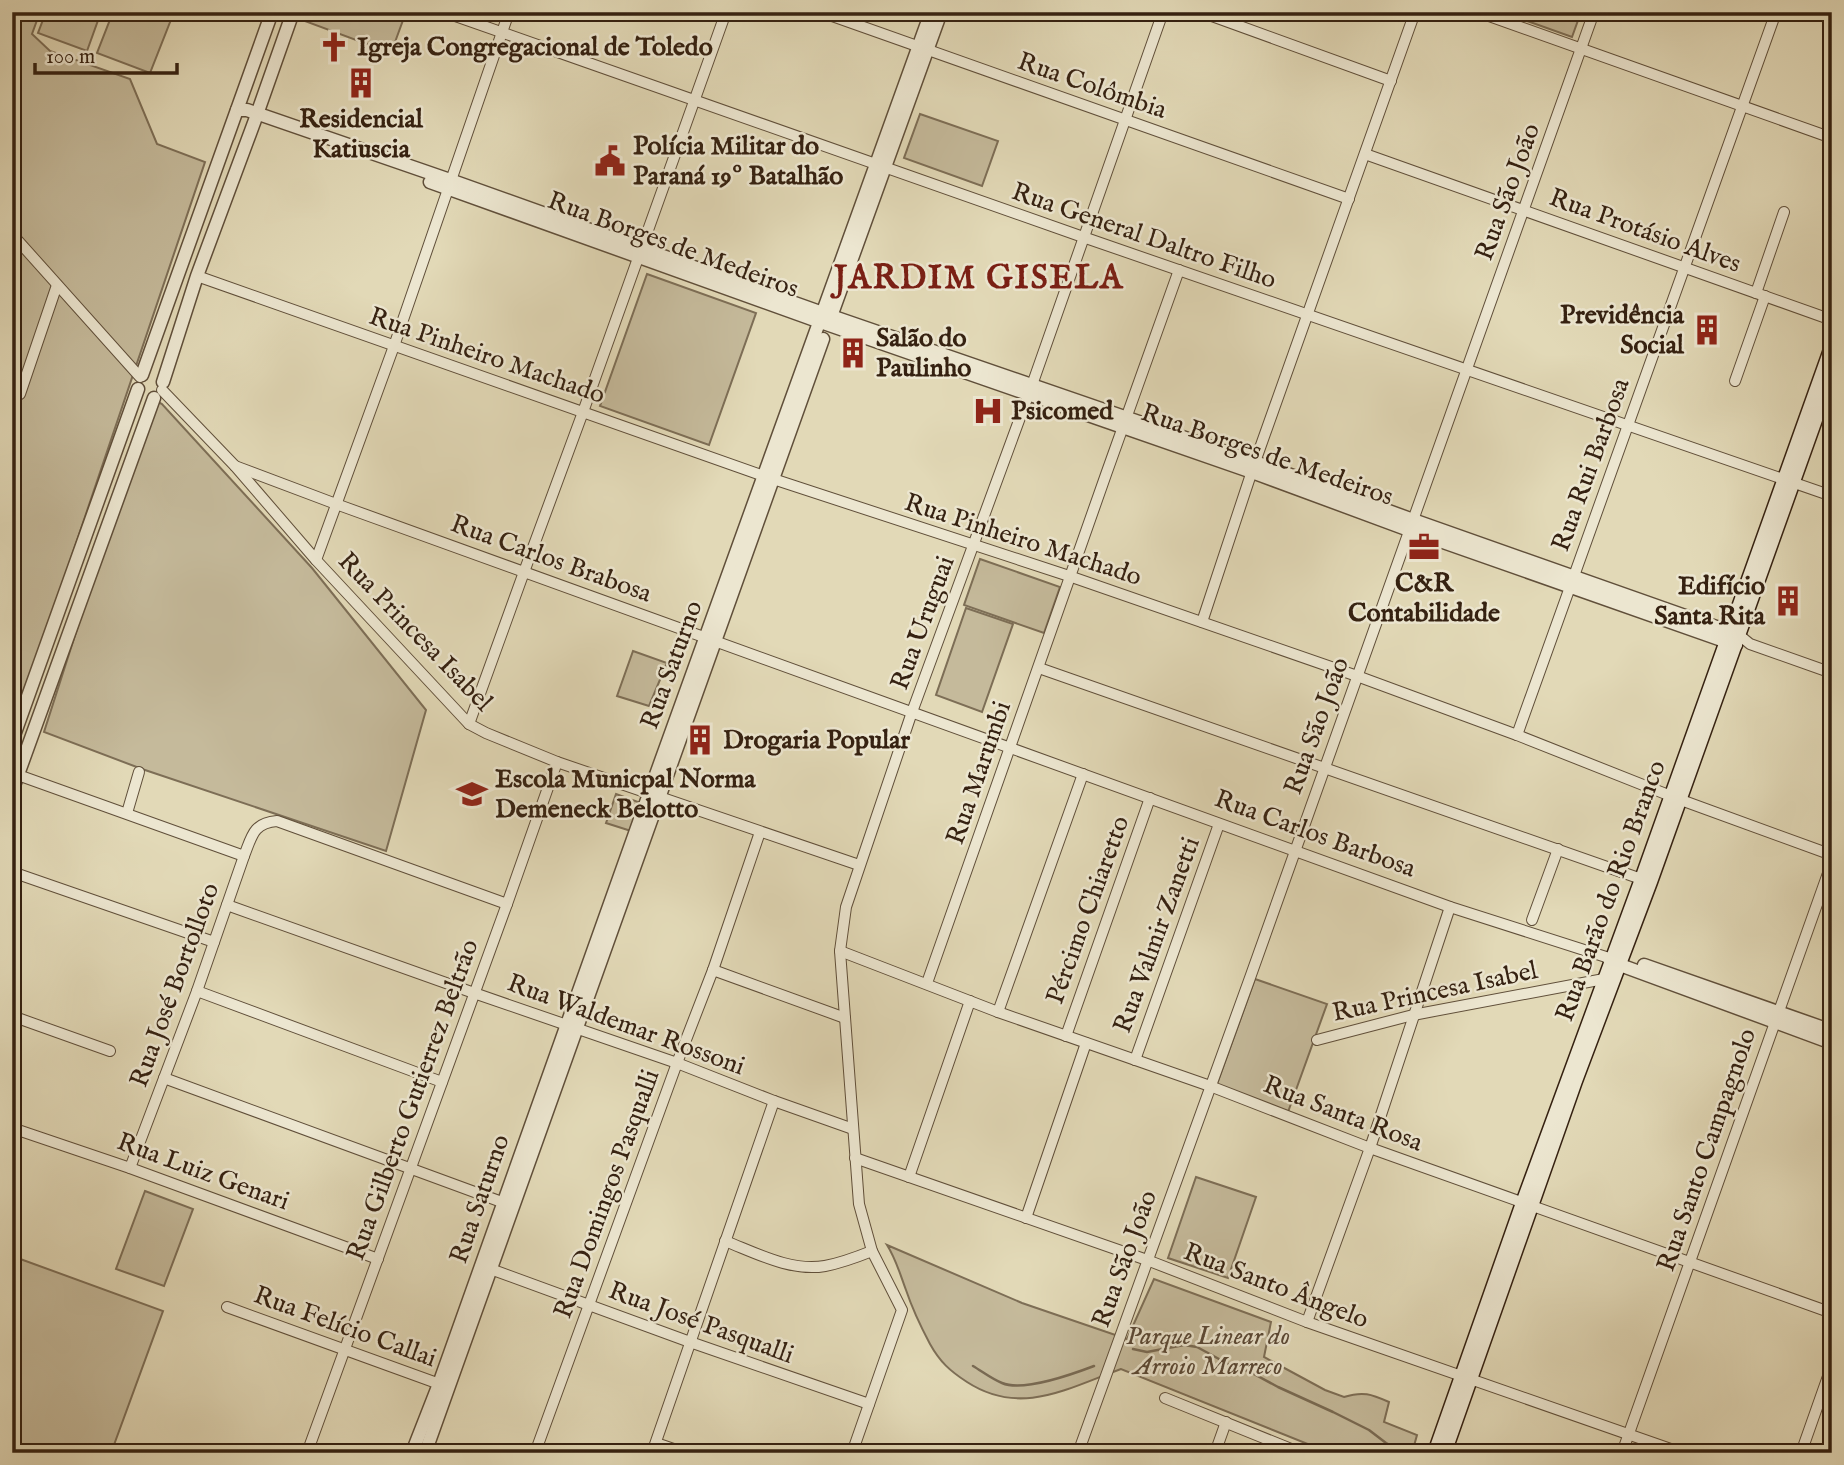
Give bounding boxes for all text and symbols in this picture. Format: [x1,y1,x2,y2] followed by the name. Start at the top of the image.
[317,30,351,64] church icon: Igreja Congregacional de Toledo
[357,31,713,64] place label: Igreja Congregacional de Toledo
[35,32,177,76] scale bar
[46,44,95,71] text: 100 m
[1013,45,1172,127] street label: Rua Colômbia
[344,66,378,100] building icon: Residencial Katiuscia
[299,103,424,166] place label: Residencial Katiuscia
[1468,119,1548,265] street label: Rua São João
[633,130,843,193] place label: Polícia Militar do Paraná 19º Batalhão
[593,144,627,178] public building icon: Polícia Militar do Paraná 19º Batalhão
[1007,175,1281,297] street label: Rua General Daltro Filho
[1545,181,1745,281] street label: Rua Protásio Alves
[543,184,803,306] street label: Rua Borges de Medeiros
[830,258,1124,300] district label: JARDIM GISELA
[1560,299,1685,362] place label: Previdência Social
[365,300,609,412] street label: Rua Pinheiro Machado
[1690,313,1724,347] building icon: Previdência Social
[876,322,971,385] place label: Salão do Paulinho
[836,336,870,370] building icon: Salão do Paulinho
[1544,373,1638,556] street label: Rua Rui Barbosa
[971,394,1005,428] hospital icon: Psicomed
[1011,395,1114,428] place label: Psicomed
[1137,396,1397,514] street label: Rua Borges de Medeiros
[900,486,1146,594] street label: Rua Pinheiro Machado
[446,507,657,611] street label: Rua Carlos Brabosa
[1407,530,1441,564] office icon: C&R Contabilidade
[331,545,500,719] street label: Rua Princesa Isabel
[884,551,962,695] street label: Rua Uruguai
[1348,567,1500,630] place label: C&R Contabilidade
[1654,570,1766,633] place label: Edifício Santa Rita
[1771,584,1805,618] building icon: Edifício Santa Rita
[634,596,710,734] street label: Rua Saturno
[1277,653,1357,799] street label: Rua São João
[939,697,1019,849] street label: Rua Marumbi
[683,723,717,757] building icon: Drogaria Popular
[723,724,911,757] place label: Drogaria Popular
[1548,756,1674,1026] street label: Rua Barão do Rio Branco
[495,763,756,826] place label: Escola Municpal Norma Demeneck Belotto
[455,777,489,811] school or university icon: Escola Municpal Norma Demeneck Belotto
[1210,782,1421,886] street label: Rua Carlos Barbosa
[1039,811,1137,1009] street label: Pércimo Chiaretto
[1106,832,1208,1037] street label: Rua Valmir Zanetti
[123,878,227,1092] street label: Rua José Bortolloto
[339,935,487,1265] street label: Rua Gilberto Gutierrez Beltrão
[1329,954,1542,1030] street label: Rua Princesa Isabel
[503,967,749,1083] street label: Rua Waldemar Rossoni
[1650,1024,1764,1276] street label: Rua Santo Campagnolo
[547,1065,667,1323] street label: Rua Domingos Pasqualli
[1259,1068,1428,1160] street label: Rua Santa Rosa
[112,1126,294,1218] street label: Rua Luiz Genari
[443,1130,517,1268] street label: Rua Saturno
[1085,1186,1165,1332] street label: Rua São João
[1179,1236,1373,1336] street label: Rua Santo Ângelo
[604,1274,798,1372] street label: Rua José Pasqualli
[249,1279,441,1375] street label: Rua Felício Callai
[1126,1320,1290,1383] park label: Parque Linear do Arroio Marreco

